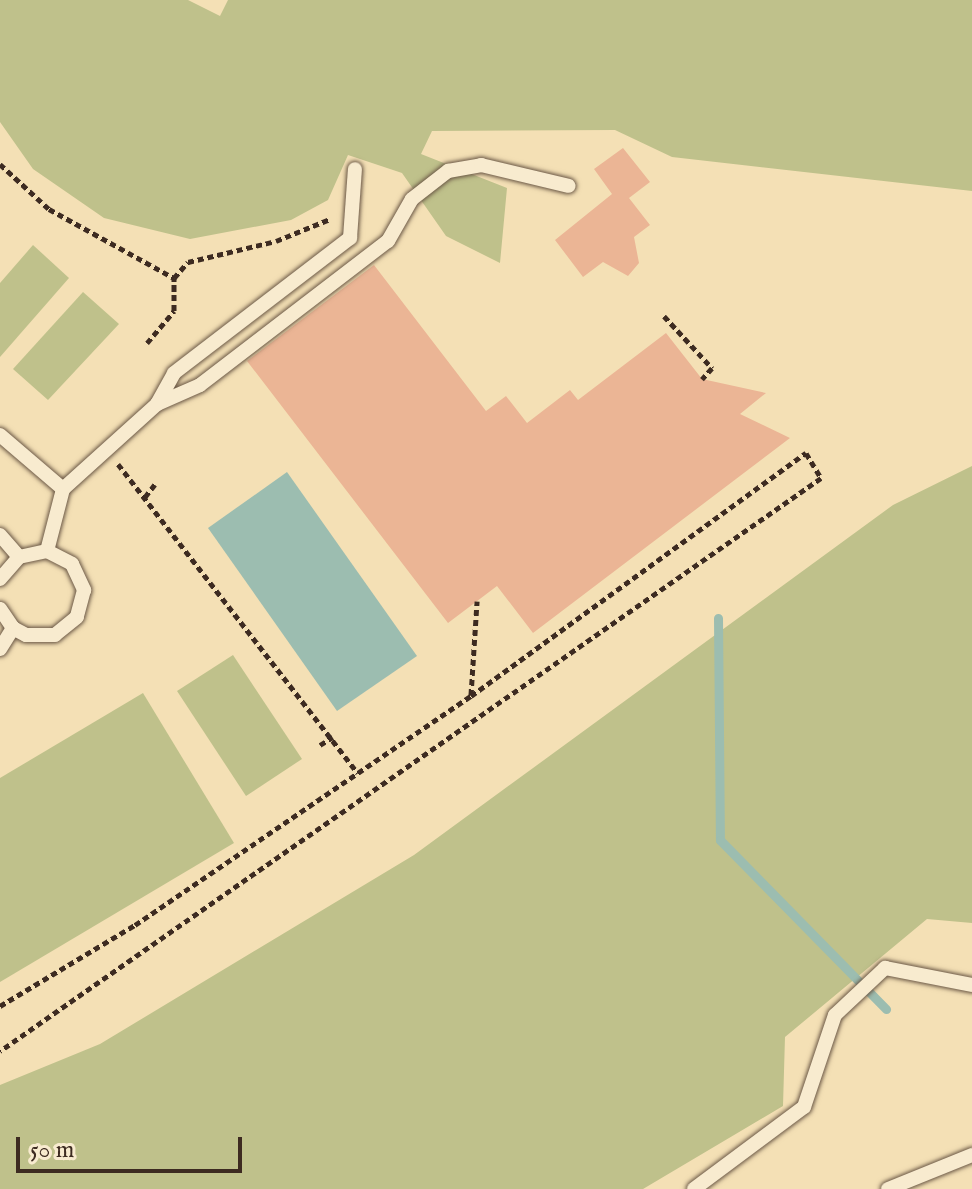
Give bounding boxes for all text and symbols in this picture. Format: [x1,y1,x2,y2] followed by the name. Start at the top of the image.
[20,1121,246,1171] scale bar
[30,1135,74,1166] text: 50 m

